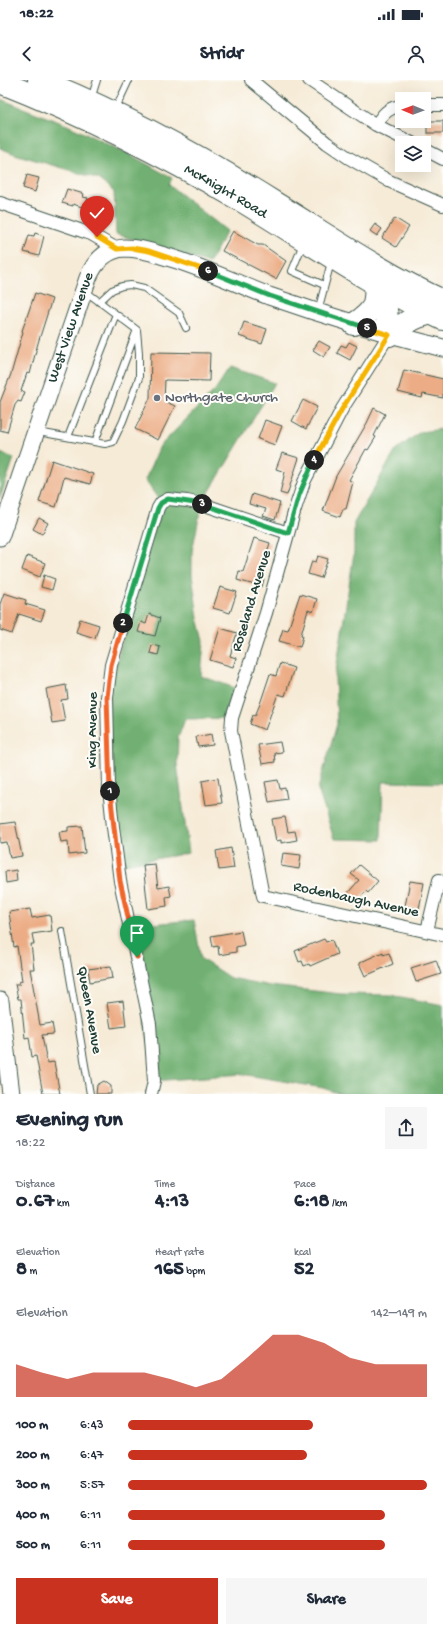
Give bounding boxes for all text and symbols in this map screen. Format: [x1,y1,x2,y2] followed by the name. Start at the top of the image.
[20,5,54,23] text: 18:22
[16,43,38,65] icon: back
[405,43,427,65] icon: person
[200,44,243,65] text: Stridr
[395,92,431,128] north arrow
[395,92,431,172] map controls
[395,136,431,172] button: layers
[181,161,271,224] street label: McKnight Road
[80,196,114,237] pin
[86,202,108,224] icon: check
[198,261,218,281] pin: 6
[205,265,211,277] text: 6
[44,269,98,385] street label: West View Avenue
[357,318,377,338] pin: 5
[364,322,370,334] text: 5
[165,389,278,407] place label: Northgate Church
[152,393,162,403] marker: Northgate Church
[304,450,324,470] pin: 4
[311,454,317,466] text: 4
[192,494,212,514] pin: 3
[199,498,205,510] text: 3
[228,548,276,654] street label: Roseland Avenue
[113,613,133,633] pin: 2
[120,617,126,629] text: 2
[84,692,102,768] street label: King Avenue
[100,781,120,801] pin: 1
[108,785,112,797] text: 1
[292,878,421,922] street label: Rodenbaugh Avenue
[120,916,154,957] pin
[126,922,148,944] icon: arrive
[72,965,106,1055] street label: Queen Avenue
[385,1107,427,1149] button: share
[16,1108,123,1134] text: Evening run
[16,1136,45,1151] text: 18:22
[16,1179,55,1191] text: Distance
[155,1179,175,1191] text: Time
[294,1179,316,1191] text: Pace
[16,1191,54,1214] text: 0.67
[155,1191,189,1214] text: 4:13
[294,1191,329,1214] text: 6:18
[54,1198,70,1210] text: km
[329,1198,347,1210] text: /km
[16,1247,60,1259] text: Elevation
[155,1247,204,1259] text: Heart rate
[294,1247,311,1259] text: kcal
[16,1259,27,1282] text: 8
[155,1259,184,1282] text: 165
[294,1259,314,1282] text: 52
[27,1266,37,1278] text: m
[184,1266,205,1278] text: bpm
[16,1306,68,1321] text: Elevation
[371,1306,427,1321] text: 142–149 m
[16,1418,48,1433] text: 100 m
[80,1418,104,1433] text: 6:43
[16,1448,49,1463] text: 200 m
[80,1448,104,1463] text: 6:47
[16,1478,50,1493] text: 300 m
[80,1478,105,1493] text: 5:57
[16,1508,49,1523] text: 400 m
[80,1508,101,1523] text: 6:11
[16,1538,50,1553] text: 500 m
[80,1538,101,1553] text: 6:11
[16,1578,218,1624] button: Save
[226,1578,427,1624] button: Share

